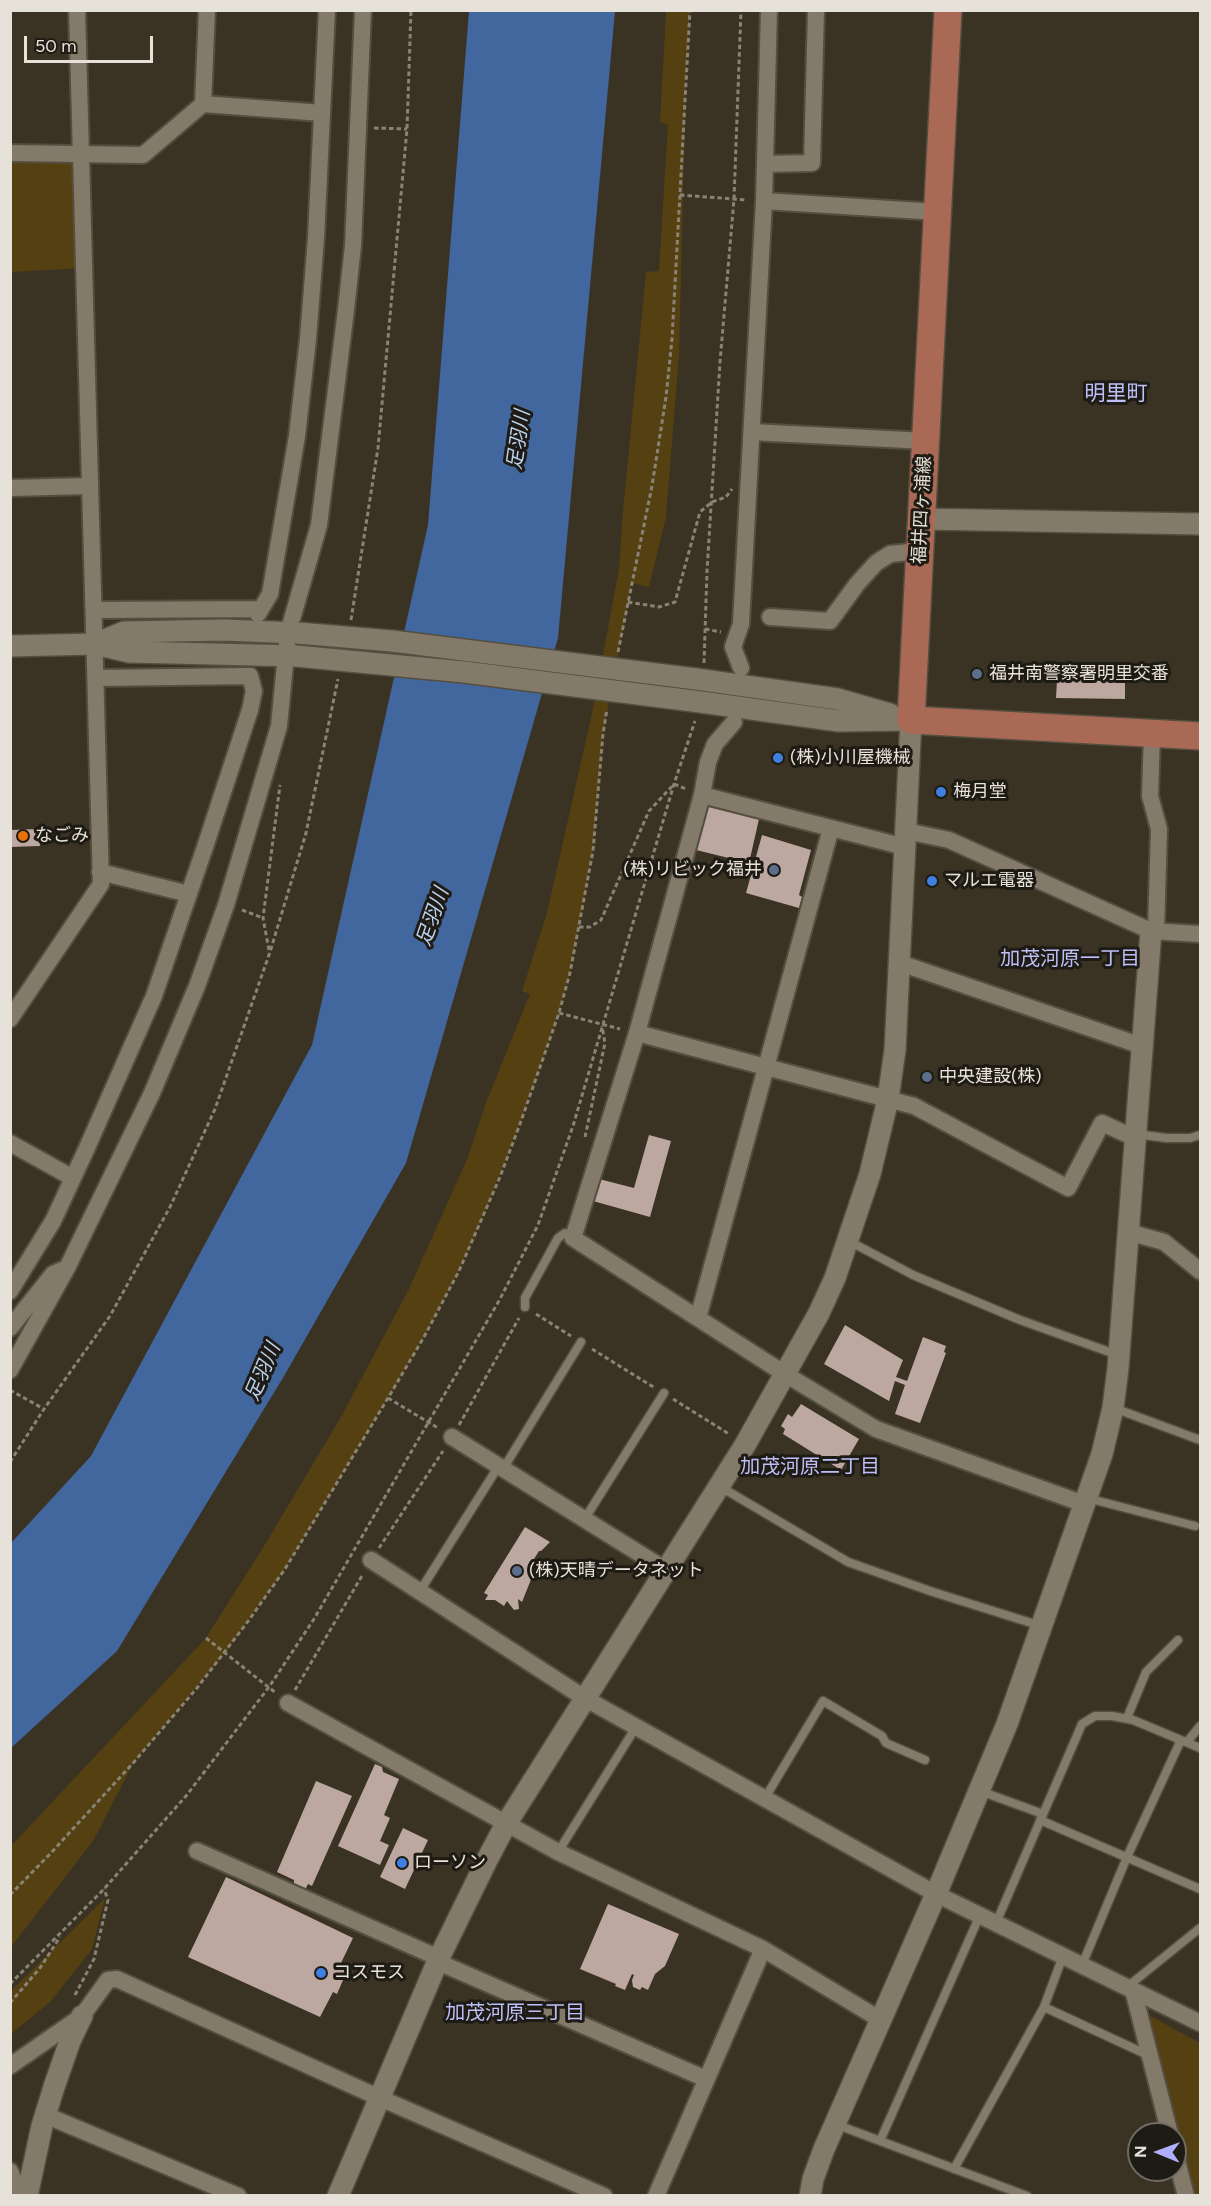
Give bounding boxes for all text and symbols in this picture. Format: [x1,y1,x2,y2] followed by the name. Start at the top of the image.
[27,24,156,62] scale bar
[35,35,77,57] text: 50 m
[1085,381,1147,407] district label: 明里町
[503,409,535,471] water label: 足羽川
[908,456,936,564] street label: 福井四ヶ浦線
[989,663,1169,685] place label: 福井南警察署明里交番
[970,667,984,681] marker: 福井南警察署明里交番
[790,747,911,769] place label: (株)小川屋機械
[771,751,785,765] marker: (株)小川屋機械
[953,781,1007,803] place label: 梅月堂
[934,785,948,799] marker: 梅月堂
[35,825,89,847] place label: なごみ
[16,829,30,843] marker: なごみ
[623,859,762,881] place label: (株)リビック福井
[767,863,781,877] marker: (株)リビック福井
[944,870,1034,892] place label: マルエ電器
[925,874,939,888] marker: マルエ電器
[412,885,454,949] water label: 足羽川
[1000,947,1140,971] district label: 加茂河原一丁目
[939,1066,1042,1088] place label: 中央建設(株)
[920,1070,934,1084] marker: 中央建設(株)
[240,1340,286,1404] water label: 足羽川
[740,1455,880,1479] district label: 加茂河原二丁目
[529,1560,704,1582] place label: (株)天晴データネット
[510,1564,524,1578] marker: (株)天晴データネット
[414,1852,486,1874] place label: ローソン
[395,1856,409,1870] marker: ローソン
[333,1962,405,1984] place label: コスモス
[314,1966,328,1980] marker: コスモス
[445,2001,585,2025] district label: 加茂河原三丁目
[1127,2122,1187,2182] north arrow
[1131,2145,1150,2158] text: N

